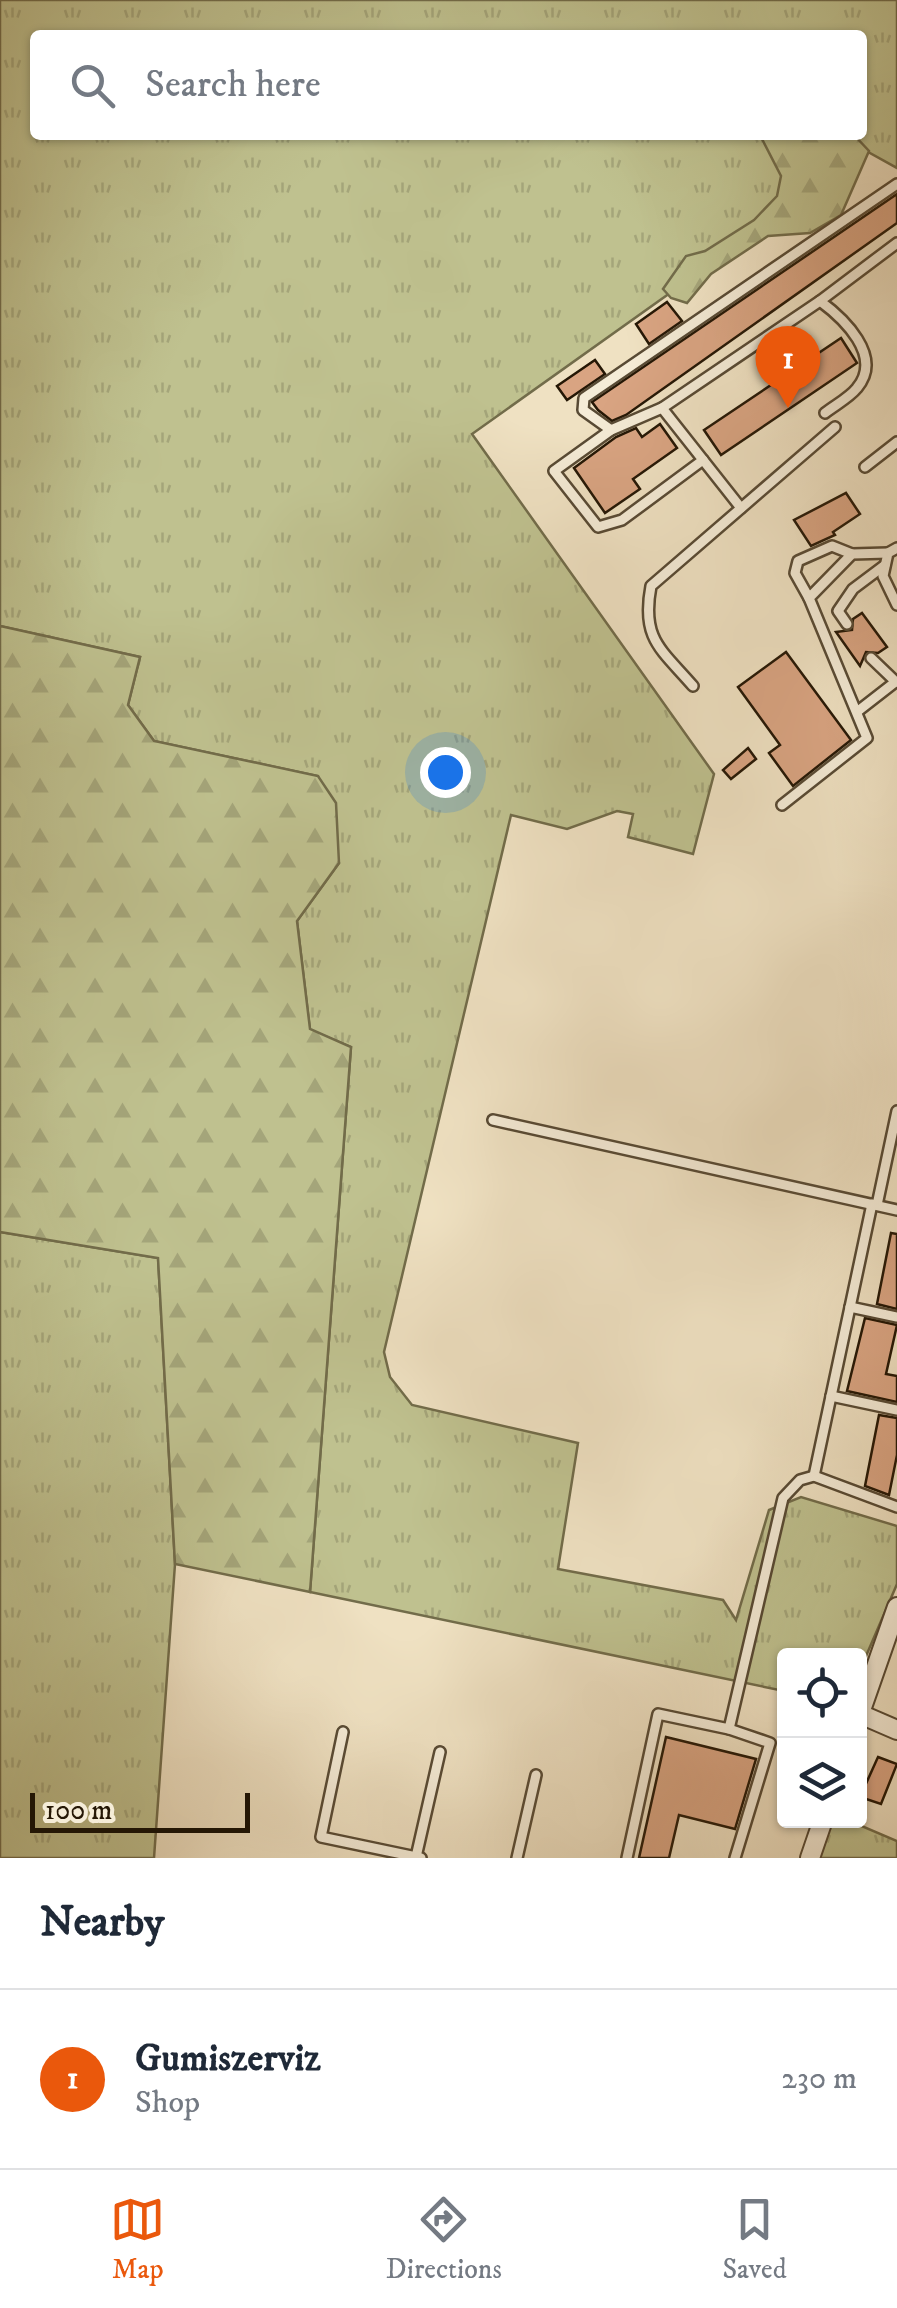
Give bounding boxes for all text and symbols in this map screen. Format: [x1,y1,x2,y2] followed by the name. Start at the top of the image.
[30,30,867,140] search box
[65,58,120,113] icon: search
[145,61,321,109] text: Search here
[756,326,820,408] pin: 1
[420,747,471,798] your location
[777,1648,867,1828] map controls
[777,1648,867,1738] button: locate
[777,1738,867,1828] button: layers
[30,1788,250,1832] scale bar
[45,1793,112,1828] text: 100 m
[40,1897,164,1949] text: Nearby
[135,2035,321,2083] text: Gumiszerviz
[67,2059,78,2099] text: 1
[781,2059,857,2099] text: 230 m
[135,2083,200,2123] text: Shop
[110,2192,165,2287] tab: Map
[386,2192,502,2287] tab: Directions
[722,2192,787,2287] tab: Saved

